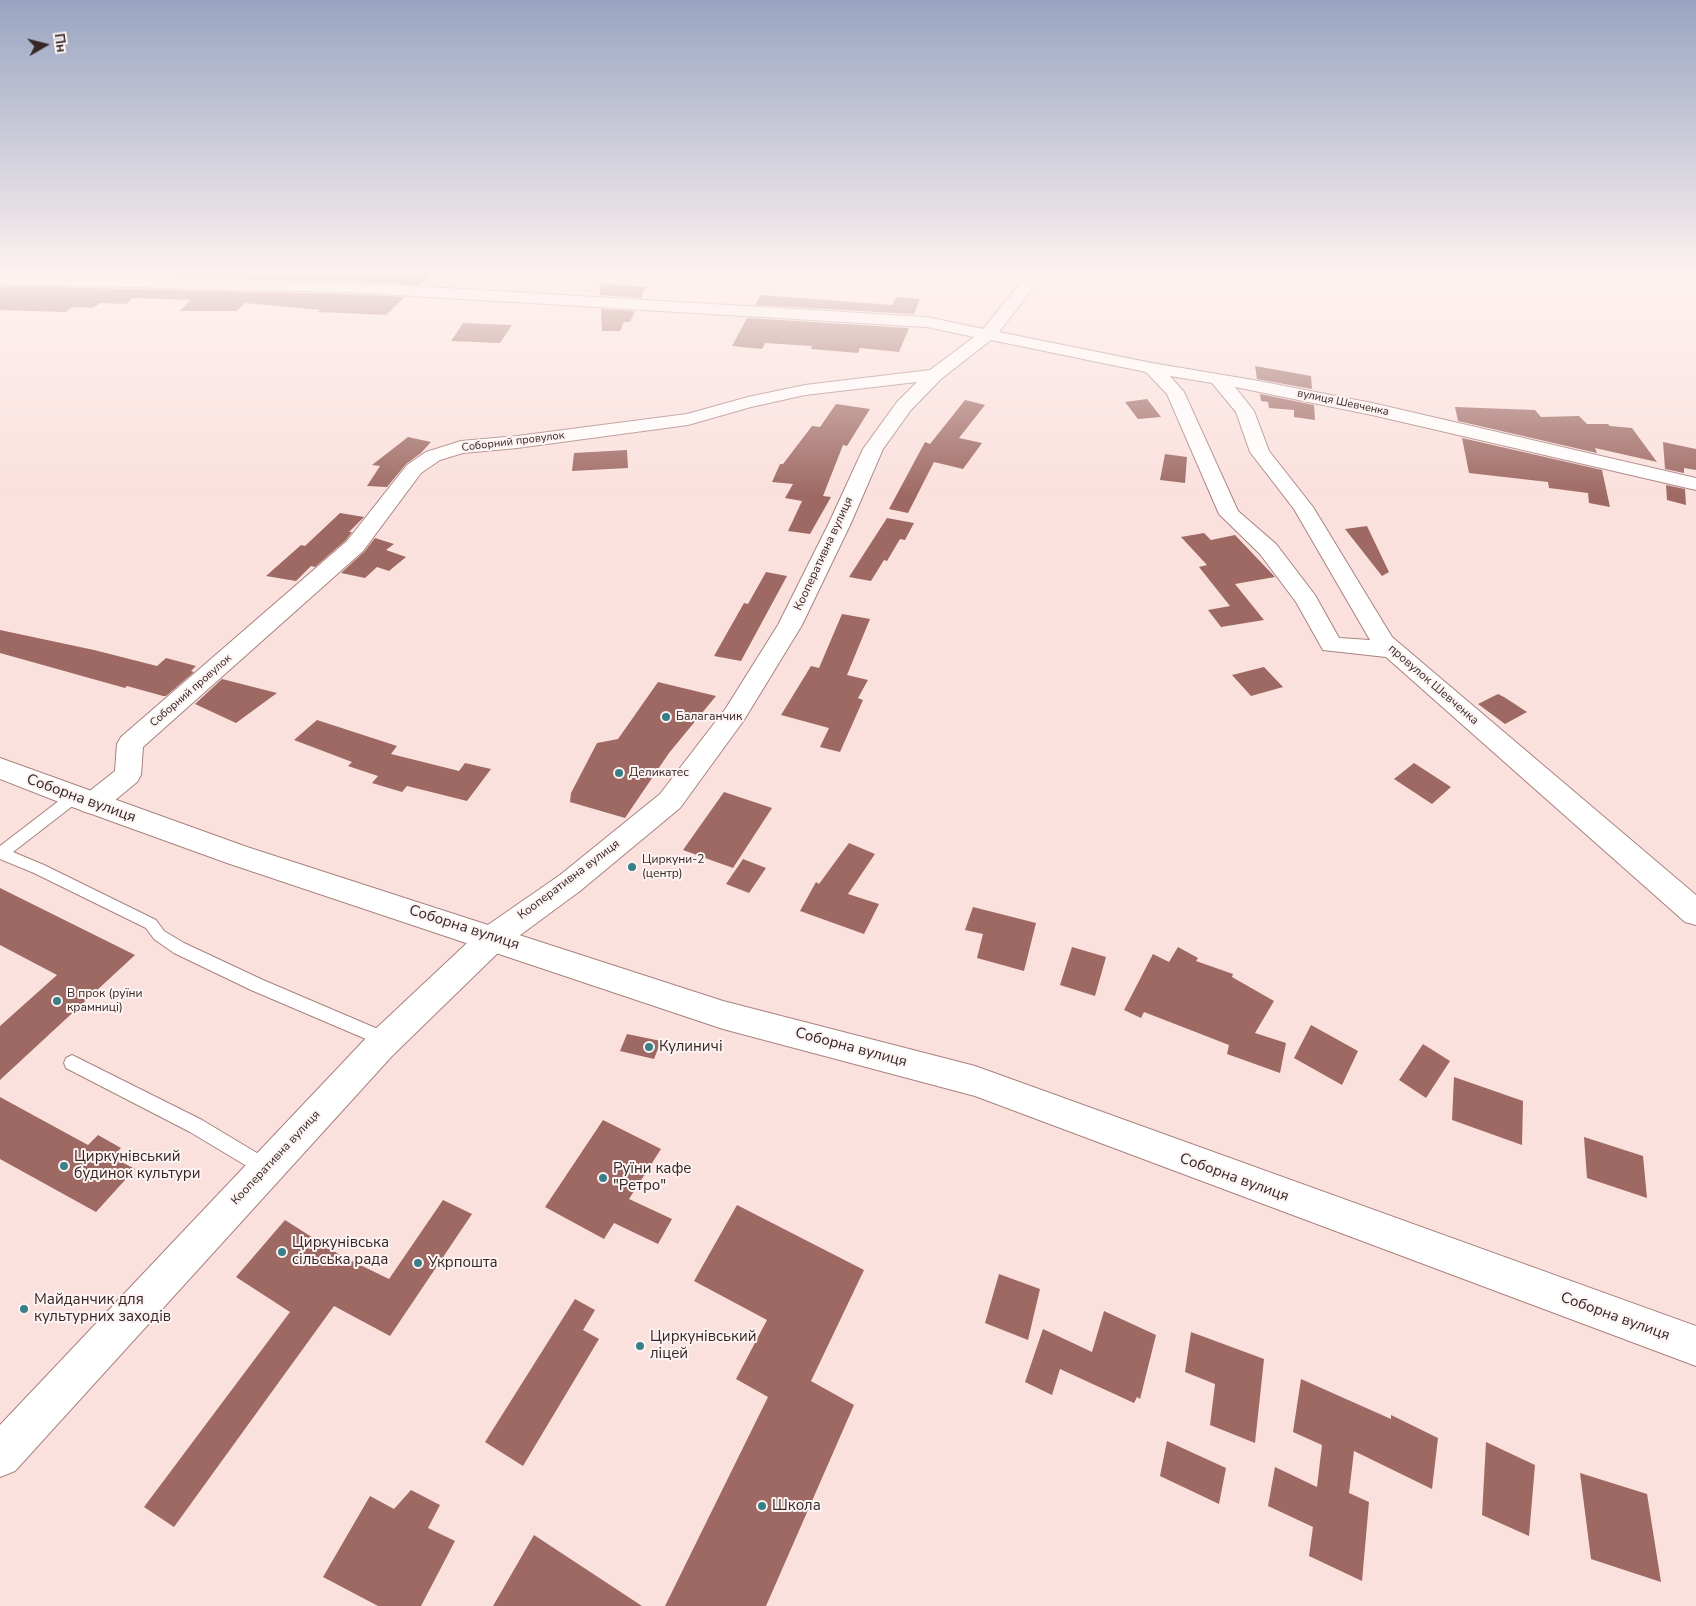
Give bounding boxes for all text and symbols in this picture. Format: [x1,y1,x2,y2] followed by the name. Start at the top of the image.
[20,20,70,70] north arrow
[50,32,71,54] text: Пн
[1296,387,1390,419] street label: вулиця Шевченка
[461,429,565,455] street label: Соборний провулок
[791,495,857,613] street label: Кооперативна вулиця
[1385,642,1481,728] street label: провулок Шевченка
[148,652,234,730] street label: Соборний провулок
[676,710,742,724] place label: Балаганчик
[660,711,672,723] marker: Балаганчик
[629,766,689,780] place label: Деликатес
[613,767,625,779] marker: Деликатес
[24,771,138,827] street label: Соборна вулиця
[515,837,623,923] street label: Кооперативна вулиця
[642,853,705,881] place label: Циркуни-2 (центр)
[626,861,638,873] marker: Циркуни-2 (центр)
[406,902,522,954] street label: Соборна вулиця
[67,987,143,1015] place label: В прок (руїни крамниці)
[51,995,63,1007] marker: В прок (руїни крамниці)
[793,1024,909,1072] street label: Соборна вулиця
[659,1038,723,1056] place label: Кулиничі
[643,1041,655,1053] marker: Кулиничі
[229,1108,323,1208] street label: Кооперативна вулиця
[74,1148,201,1183] place label: Циркунівський будинок культури
[1177,1150,1291,1206] street label: Соборна вулиця
[58,1160,70,1172] marker: Циркунівський будинок культури
[613,1160,691,1195] place label: Руїни кафе "Ретро"
[597,1172,609,1184] marker: Руїни кафе "Ретро"
[292,1234,389,1269] place label: Циркунівська сільська рада
[276,1246,288,1258] marker: Циркунівська сільська рада
[428,1254,498,1272] place label: Укрпошта
[412,1257,424,1269] marker: Укрпошта
[1558,1289,1672,1345] street label: Соборна вулиця
[34,1291,171,1326] place label: Майданчик для культурних заходів
[18,1303,30,1315] marker: Майданчик для культурних заходів
[650,1328,756,1363] place label: Циркунівський ліцей
[634,1340,646,1352] marker: Циркунівський ліцей
[772,1497,821,1515] place label: Школа
[756,1500,768,1512] marker: Школа

